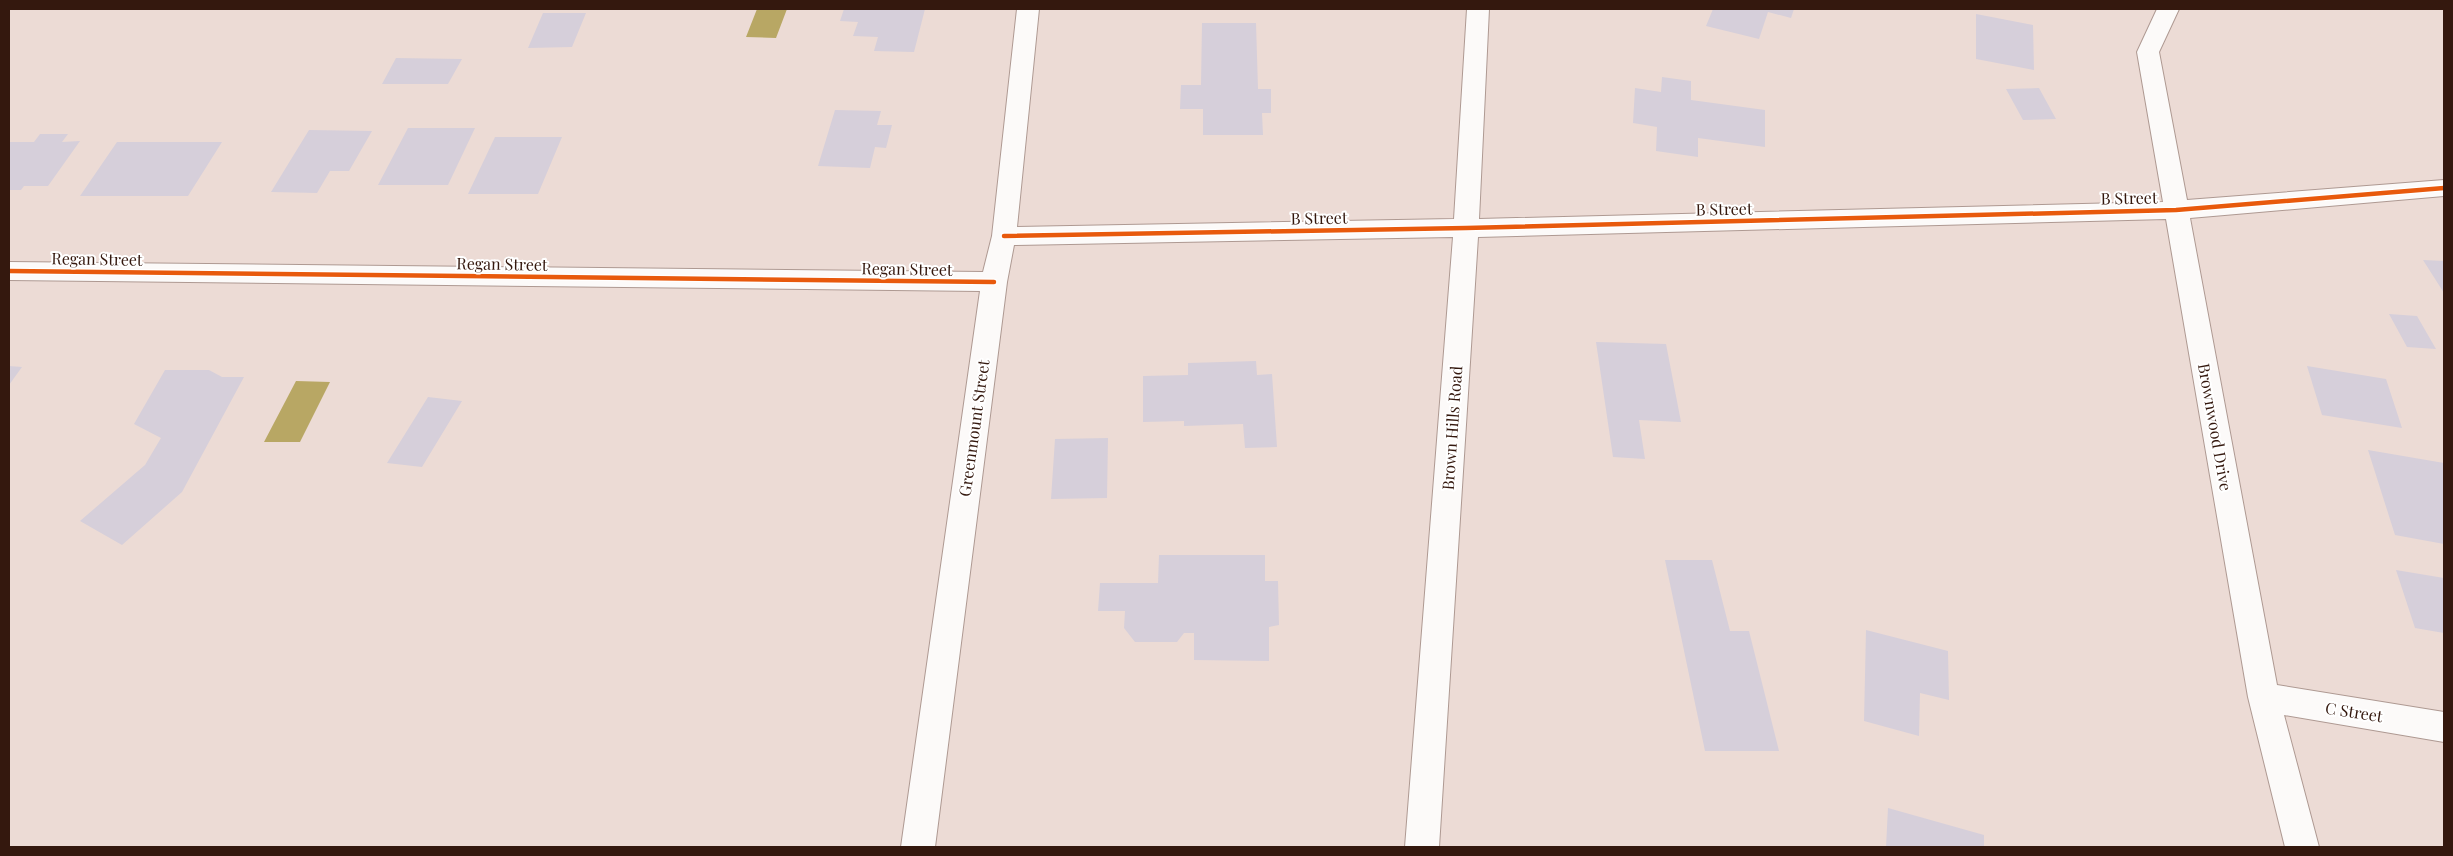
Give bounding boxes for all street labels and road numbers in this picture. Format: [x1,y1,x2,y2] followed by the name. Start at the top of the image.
[2100,186,2158,208] street label: B Street
[1695,197,1753,219] street label: B Street
[1290,206,1348,228] street label: B Street
[51,247,143,270] street label: Regan Street
[456,252,548,275] street label: Regan Street
[861,257,953,280] street label: Regan Street
[954,358,994,498] street label: Greenmount Street
[2194,361,2237,492] street label: Brownwood Drive
[1437,365,1466,491] street label: Brown Hills Road
[2324,697,2385,726] street label: C Street

